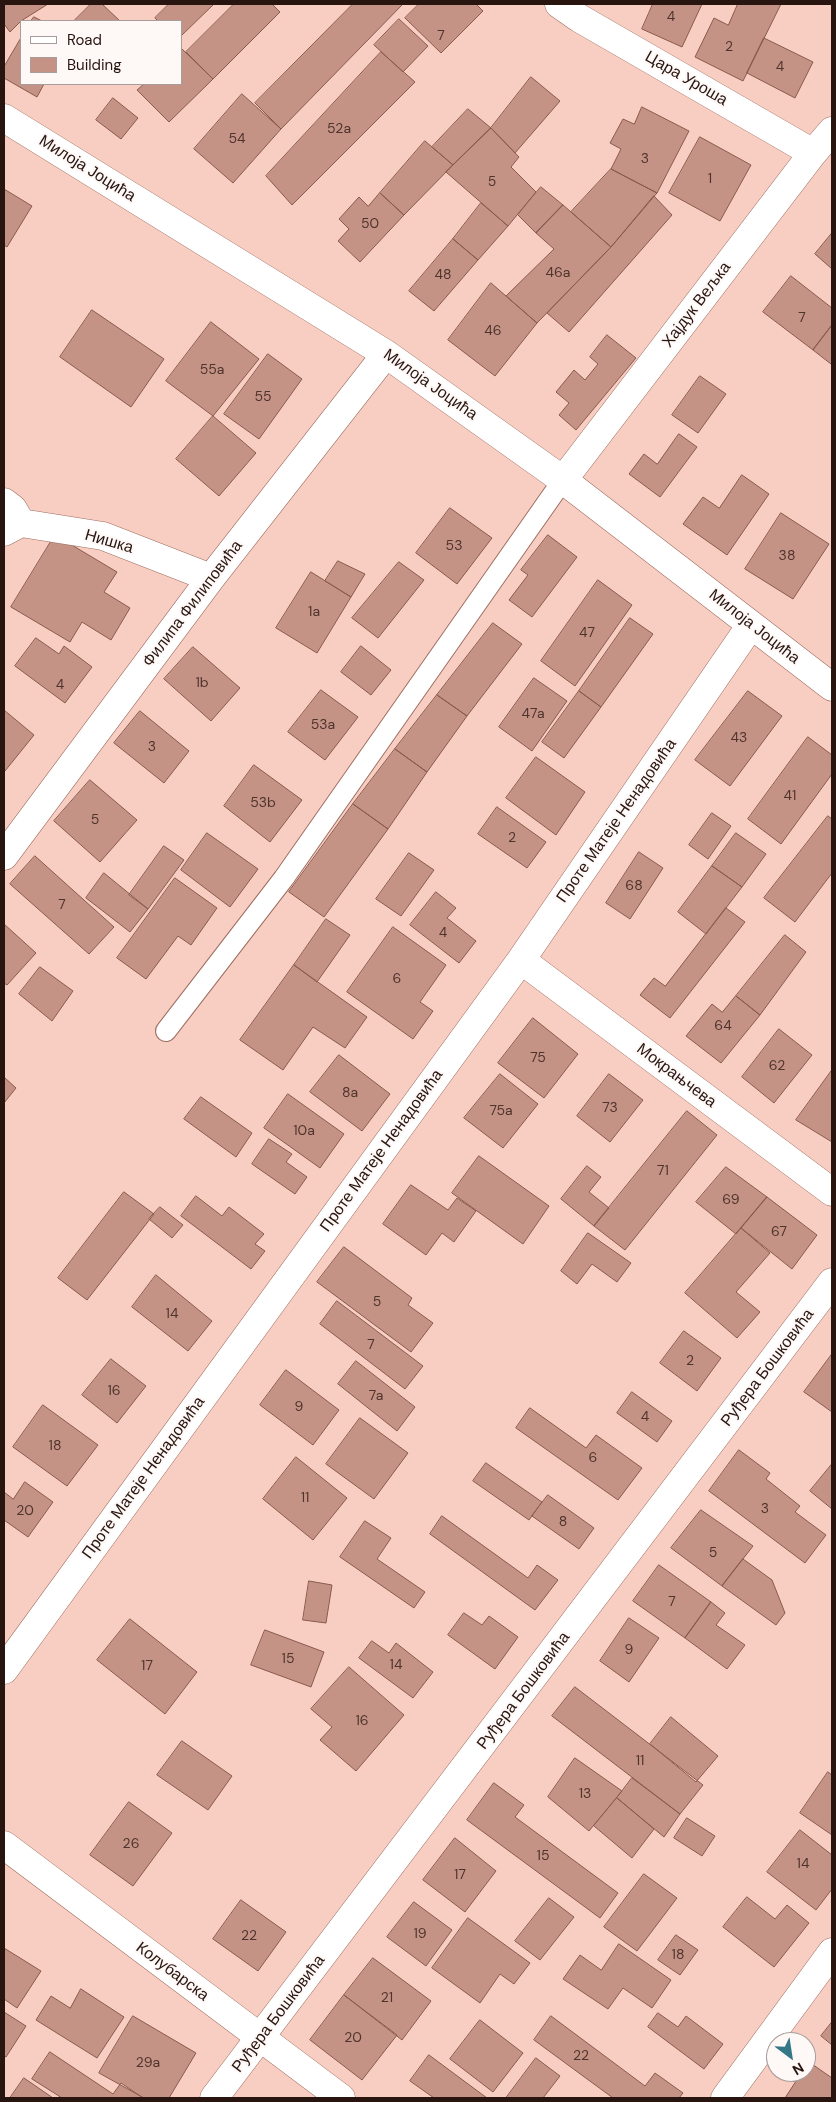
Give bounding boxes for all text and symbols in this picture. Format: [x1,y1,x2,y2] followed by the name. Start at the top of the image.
[667,9,675,25] house number: 4
[20,20,182,85] legend
[437,28,445,44] house number: 7
[67,30,102,50] text: Road
[725,39,733,55] house number: 2
[641,48,731,110] street label: Цара Уроша
[67,55,122,75] text: Building
[776,59,784,75] house number: 4
[327,121,351,137] house number: 52a
[228,131,246,147] house number: 54
[35,132,139,206] street label: Милоја Јоцића
[641,151,649,167] house number: 3
[708,171,712,187] house number: 1
[488,174,496,190] house number: 5
[361,216,379,232] house number: 50
[659,258,735,352] street label: Хајдук Вељка
[546,265,570,281] house number: 46a
[434,267,452,283] house number: 48
[798,310,806,326] house number: 7
[484,323,502,339] house number: 46
[379,346,481,424] street label: Милоја Јоцића
[200,362,224,378] house number: 55a
[254,389,272,405] house number: 55
[83,526,135,558] street label: Нишка
[139,537,247,671] street label: Филипа Филиповића
[446,538,462,554] house number: 53
[779,548,795,564] house number: 38
[705,586,803,668] street label: Милоја Јоцића
[308,604,320,620] house number: 1a
[579,625,595,641] house number: 47
[195,675,209,691] house number: 1b
[56,677,64,693] house number: 4
[521,706,545,722] house number: 47a
[311,717,335,733] house number: 53a
[731,730,747,746] house number: 43
[553,735,681,907] street label: Проте Матеје Ненадовића
[148,739,156,755] house number: 3
[784,788,796,804] house number: 41
[250,795,276,811] house number: 53b
[91,812,99,828] house number: 5
[508,830,516,846] house number: 2
[625,878,643,894] house number: 68
[58,897,66,913] house number: 7
[439,925,447,941] house number: 4
[393,971,401,987] house number: 6
[714,1018,732,1034] house number: 64
[632,1040,720,1112] street label: Мокрањчева
[530,1050,546,1066] house number: 75
[769,1058,785,1074] house number: 62
[317,1066,447,1236] street label: Проте Матеје Ненадовића
[342,1085,358,1101] house number: 8a
[602,1100,618,1116] house number: 73
[489,1103,513,1119] house number: 75a
[293,1123,315,1139] house number: 10a
[657,1163,669,1179] house number: 71
[722,1192,740,1208] house number: 69
[771,1224,787,1240] house number: 67
[373,1294,381,1310] house number: 5
[718,1305,818,1431] street label: Руђера Бошковића
[166,1306,178,1322] house number: 14
[367,1337,375,1353] house number: 7
[686,1353,694,1369] house number: 2
[107,1383,121,1399] house number: 16
[369,1388,383,1404] house number: 7a
[79,1393,209,1563] street label: Проте Матеје Ненадовића
[295,1399,303,1415] house number: 9
[641,1409,649,1425] house number: 4
[49,1438,61,1454] house number: 18
[589,1450,597,1466] house number: 6
[301,1490,309,1506] house number: 11
[761,1501,769,1517] house number: 3
[16,1503,34,1519] house number: 20
[559,1514,567,1530] house number: 8
[709,1545,717,1561] house number: 5
[668,1594,676,1610] house number: 7
[474,1628,574,1754] street label: Руђера Бошковића
[625,1642,633,1658] house number: 9
[282,1651,294,1667] house number: 15
[390,1657,402,1673] house number: 14
[141,1658,153,1674] house number: 17
[355,1713,369,1729] house number: 16
[636,1753,644,1769] house number: 11
[579,1786,591,1802] house number: 13
[123,1836,139,1852] house number: 26
[537,1848,549,1864] house number: 15
[797,1856,809,1872] house number: 14
[454,1867,466,1883] house number: 17
[413,1926,427,1942] house number: 19
[241,1928,257,1944] house number: 22
[132,1938,212,2006] street label: Колубарска
[672,1947,684,1963] house number: 18
[229,1951,329,2077] street label: Руђера Бошковића
[381,1990,393,2006] house number: 21
[344,2030,362,2046] house number: 20
[766,2032,816,2082] north arrow
[573,2048,589,2064] house number: 22
[136,2055,160,2071] house number: 29a
[789,2059,807,2079] text: N

